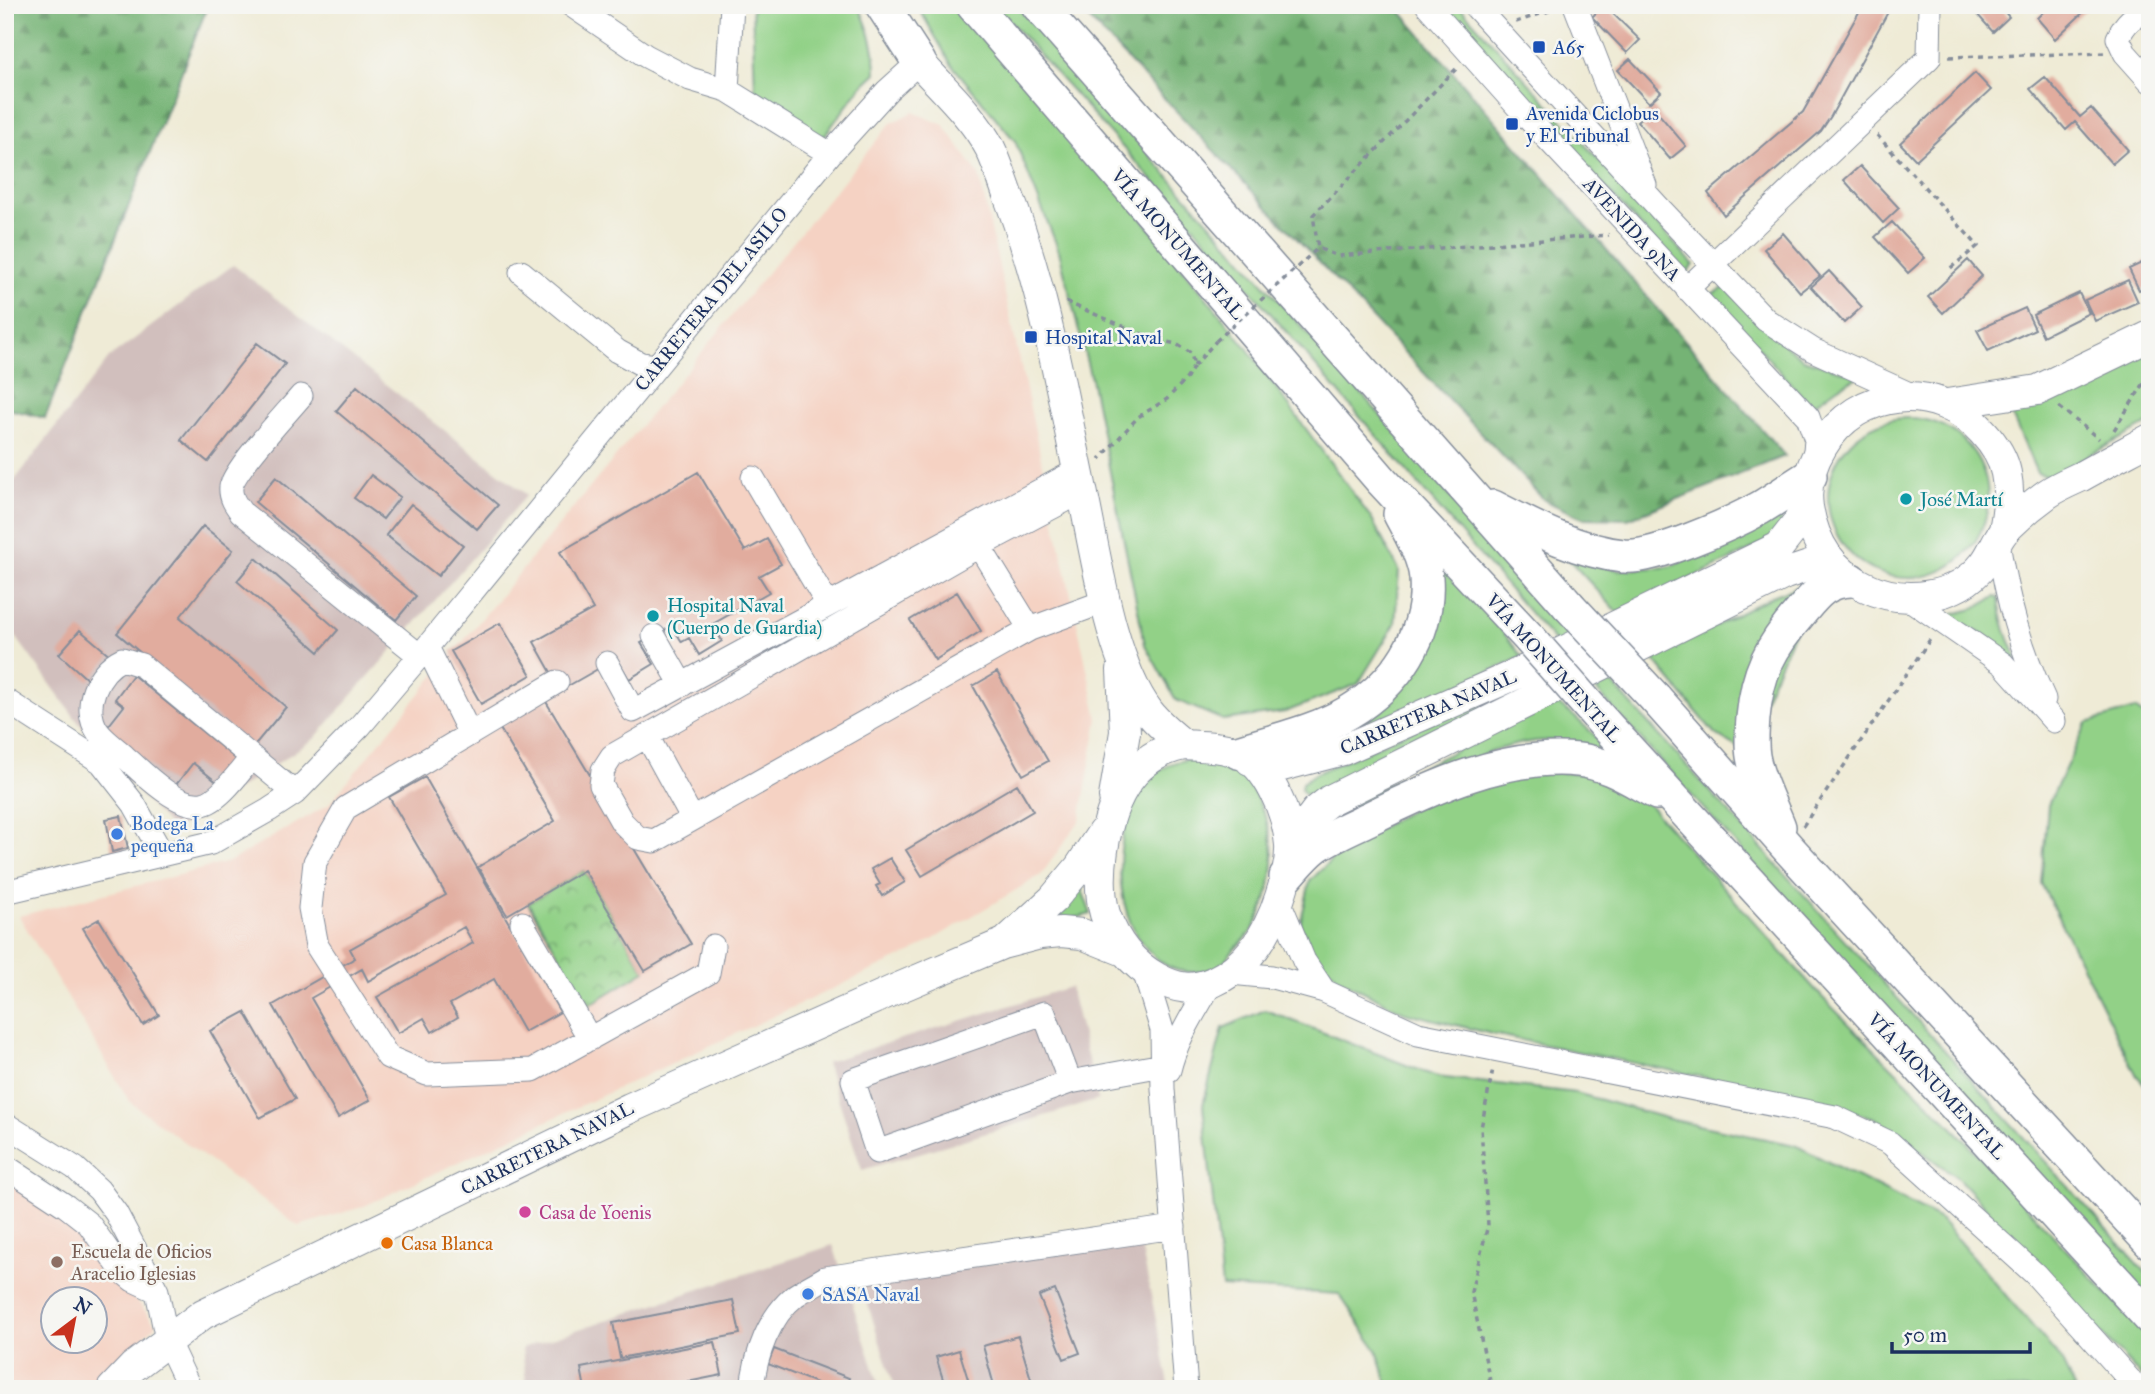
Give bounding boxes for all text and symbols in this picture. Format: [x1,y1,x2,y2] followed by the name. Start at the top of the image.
[1552,36,1585,59] place label: A65
[1531,39,1547,55] marker: A65
[1525,102,1659,147] place label: Avenida Ciclobus y El Tribunal
[1504,116,1520,132] marker: Avenida Ciclobus y El Tribunal
[1106,163,1250,324] street label: VÍA MONUMENTAL
[1578,172,1686,286] street label: AVENIDA 9NA
[630,202,792,396] street label: CARRETERA DEL ASILO
[1045,326,1163,349] place label: Hospital Naval
[1023,329,1039,345] marker: Hospital Naval
[1918,488,2003,512] place label: José Martí
[1898,491,1914,507] marker: José Martí
[1481,588,1627,747] street label: VÍA MONUMENTAL
[667,594,822,640] place label: Hospital Naval (Cuerpo de Guardia)
[645,608,661,624] marker: Hospital Naval (Cuerpo de Guardia)
[1336,664,1520,760] street label: CARRETERA NAVAL
[130,812,215,858] place label: Bodega La pequeña
[109,826,125,842] marker: Bodega La pequeña
[1863,1007,2012,1164] street label: VÍA MONUMENTAL
[457,1096,637,1200] street label: CARRETERA NAVAL
[539,1201,651,1224] place label: Casa de Yoenis
[517,1204,533,1220] marker: Casa de Yoenis
[401,1232,494,1255] place label: Casa Blanca
[379,1235,395,1251] marker: Casa Blanca
[70,1240,212,1286] place label: Escuela de Oficios Aracelio Iglesias
[49,1254,65,1270] marker: Escuela de Oficios Aracelio Iglesias
[822,1283,920,1306] place label: SASA Naval
[38,1286,108,1356] north arrow
[800,1286,816,1302] marker: SASA Naval
[70,1292,96,1320] text: N
[1892,1310,2031,1354] scale bar
[1903,1322,1948,1348] text: 50 m

